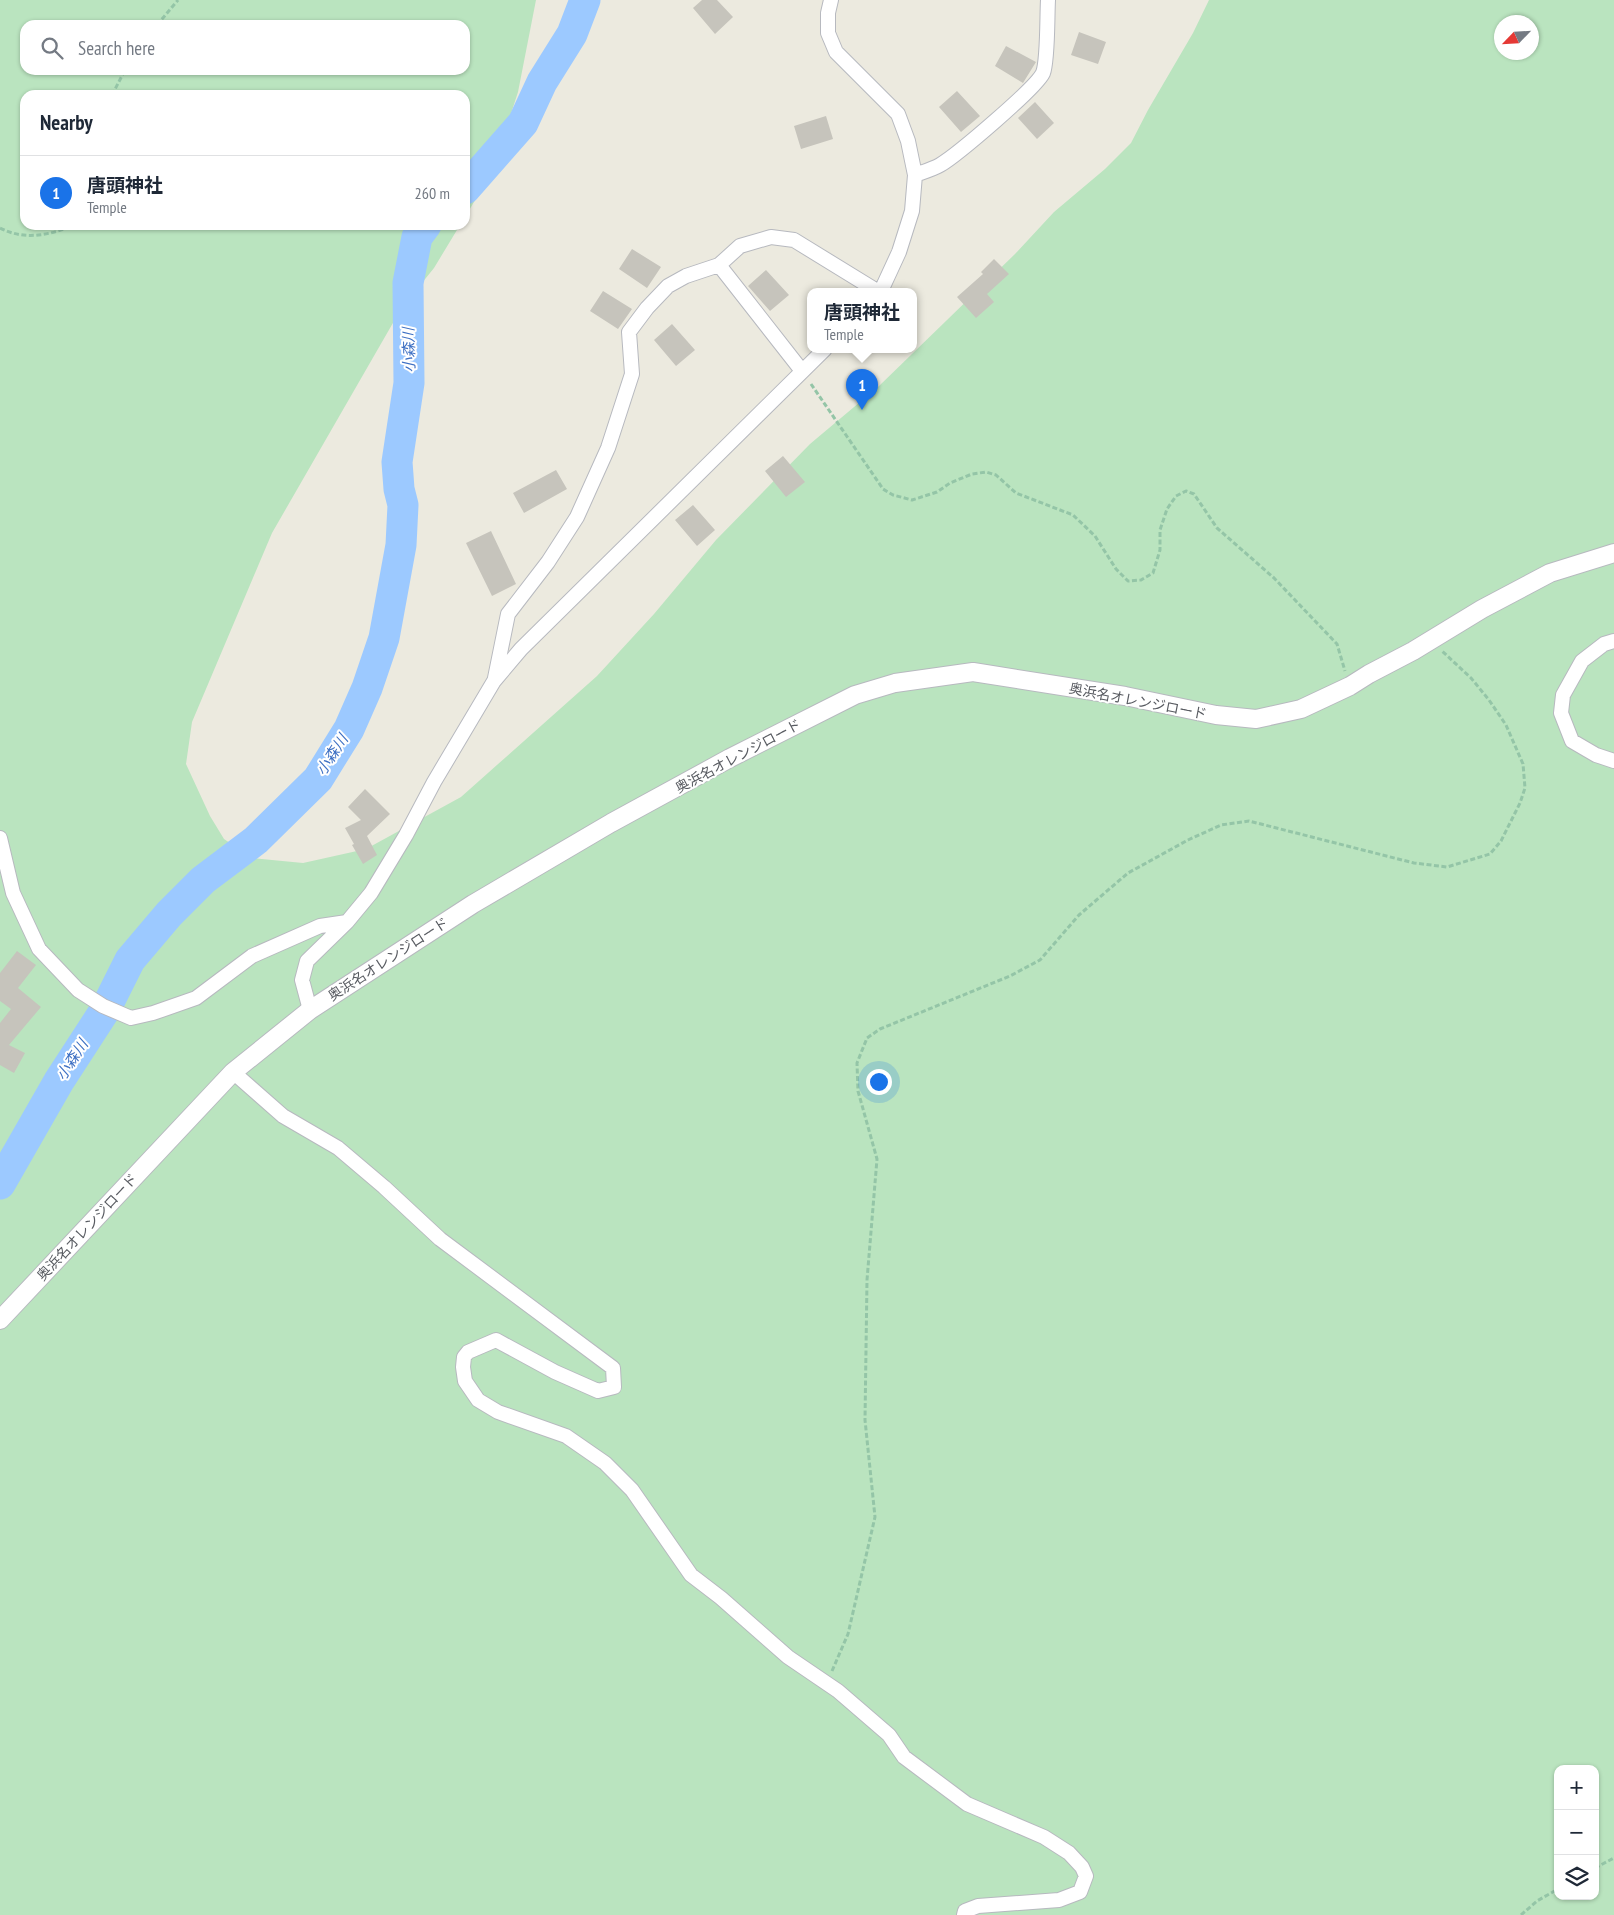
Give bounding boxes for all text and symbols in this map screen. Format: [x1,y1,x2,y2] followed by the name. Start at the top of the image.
[1494,15,1539,60] north arrow
[20,20,470,75] search box
[38,34,66,62] icon: search
[78,36,155,60] text: Search here
[40,109,93,136] text: Nearby
[87,173,163,197] text: 唐頭神社
[52,183,60,203] text: 1
[415,183,450,203] text: 260 m
[87,197,127,217] text: Temple
[807,288,917,353] popup
[824,300,900,324] text: 唐頭神社
[824,324,864,344] text: Temple
[399,325,418,373] water label: 小森川
[846,369,878,410] pin: 1
[1068,679,1208,723] street label: 奥浜名オレンジロード
[672,715,804,797] street label: 奥浜名オレンジロード
[311,729,353,779] water label: 小森川
[324,913,452,1005] street label: 奥浜名オレンジロード
[51,1034,93,1084] water label: 小森川
[866,1069,892,1095] your location
[33,1170,141,1284] street label: 奥浜名オレンジロード
[1554,1765,1599,1900] map controls
[1554,1765,1599,1810] button: +
[1554,1810,1599,1855] button: −
[1554,1855,1599,1900] button: layers

